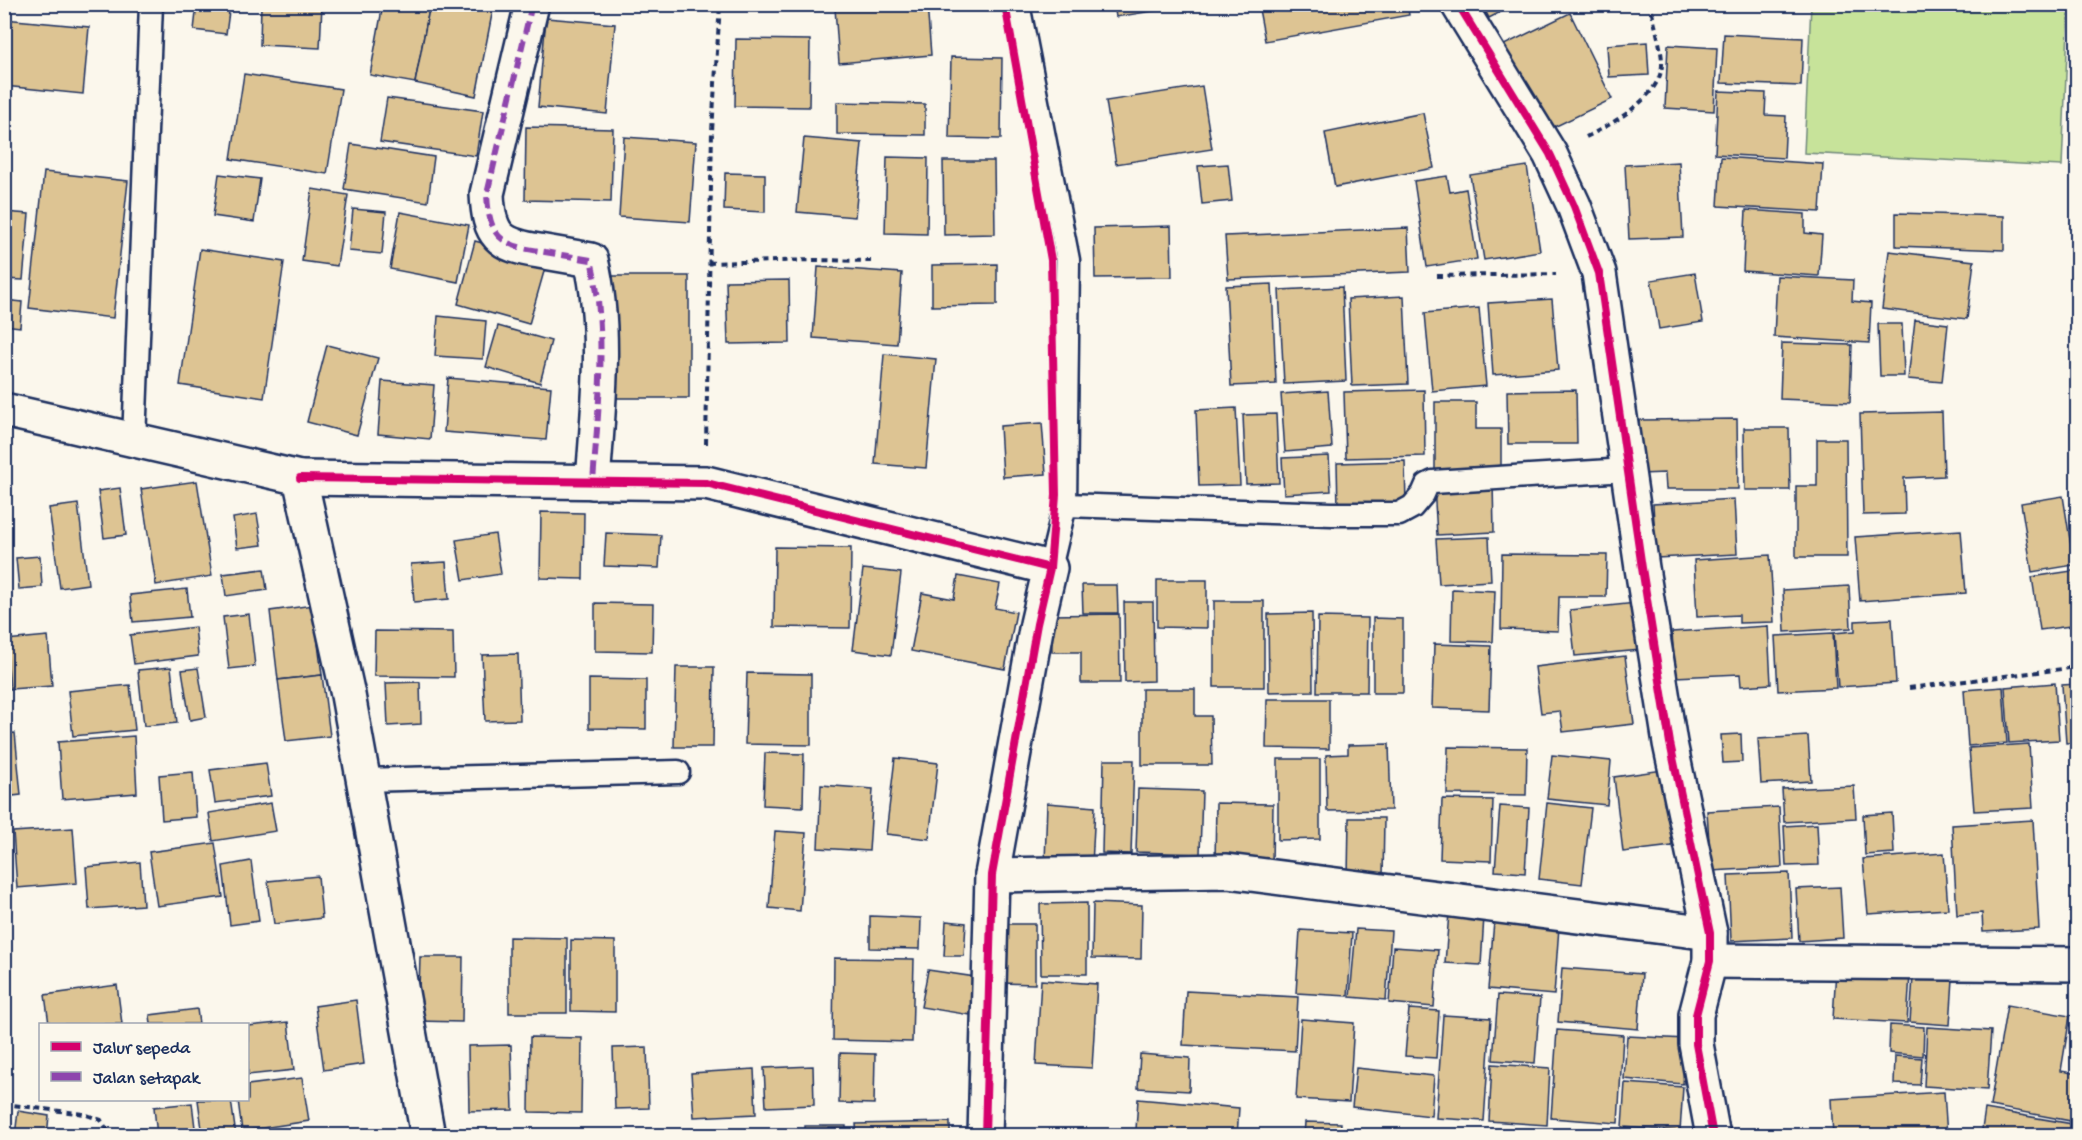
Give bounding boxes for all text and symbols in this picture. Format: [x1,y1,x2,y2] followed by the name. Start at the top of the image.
[39,1023,249,1101] legend
[93,1039,191,1060] text: Jalur sepeda
[93,1069,201,1090] text: Jalan setapak

